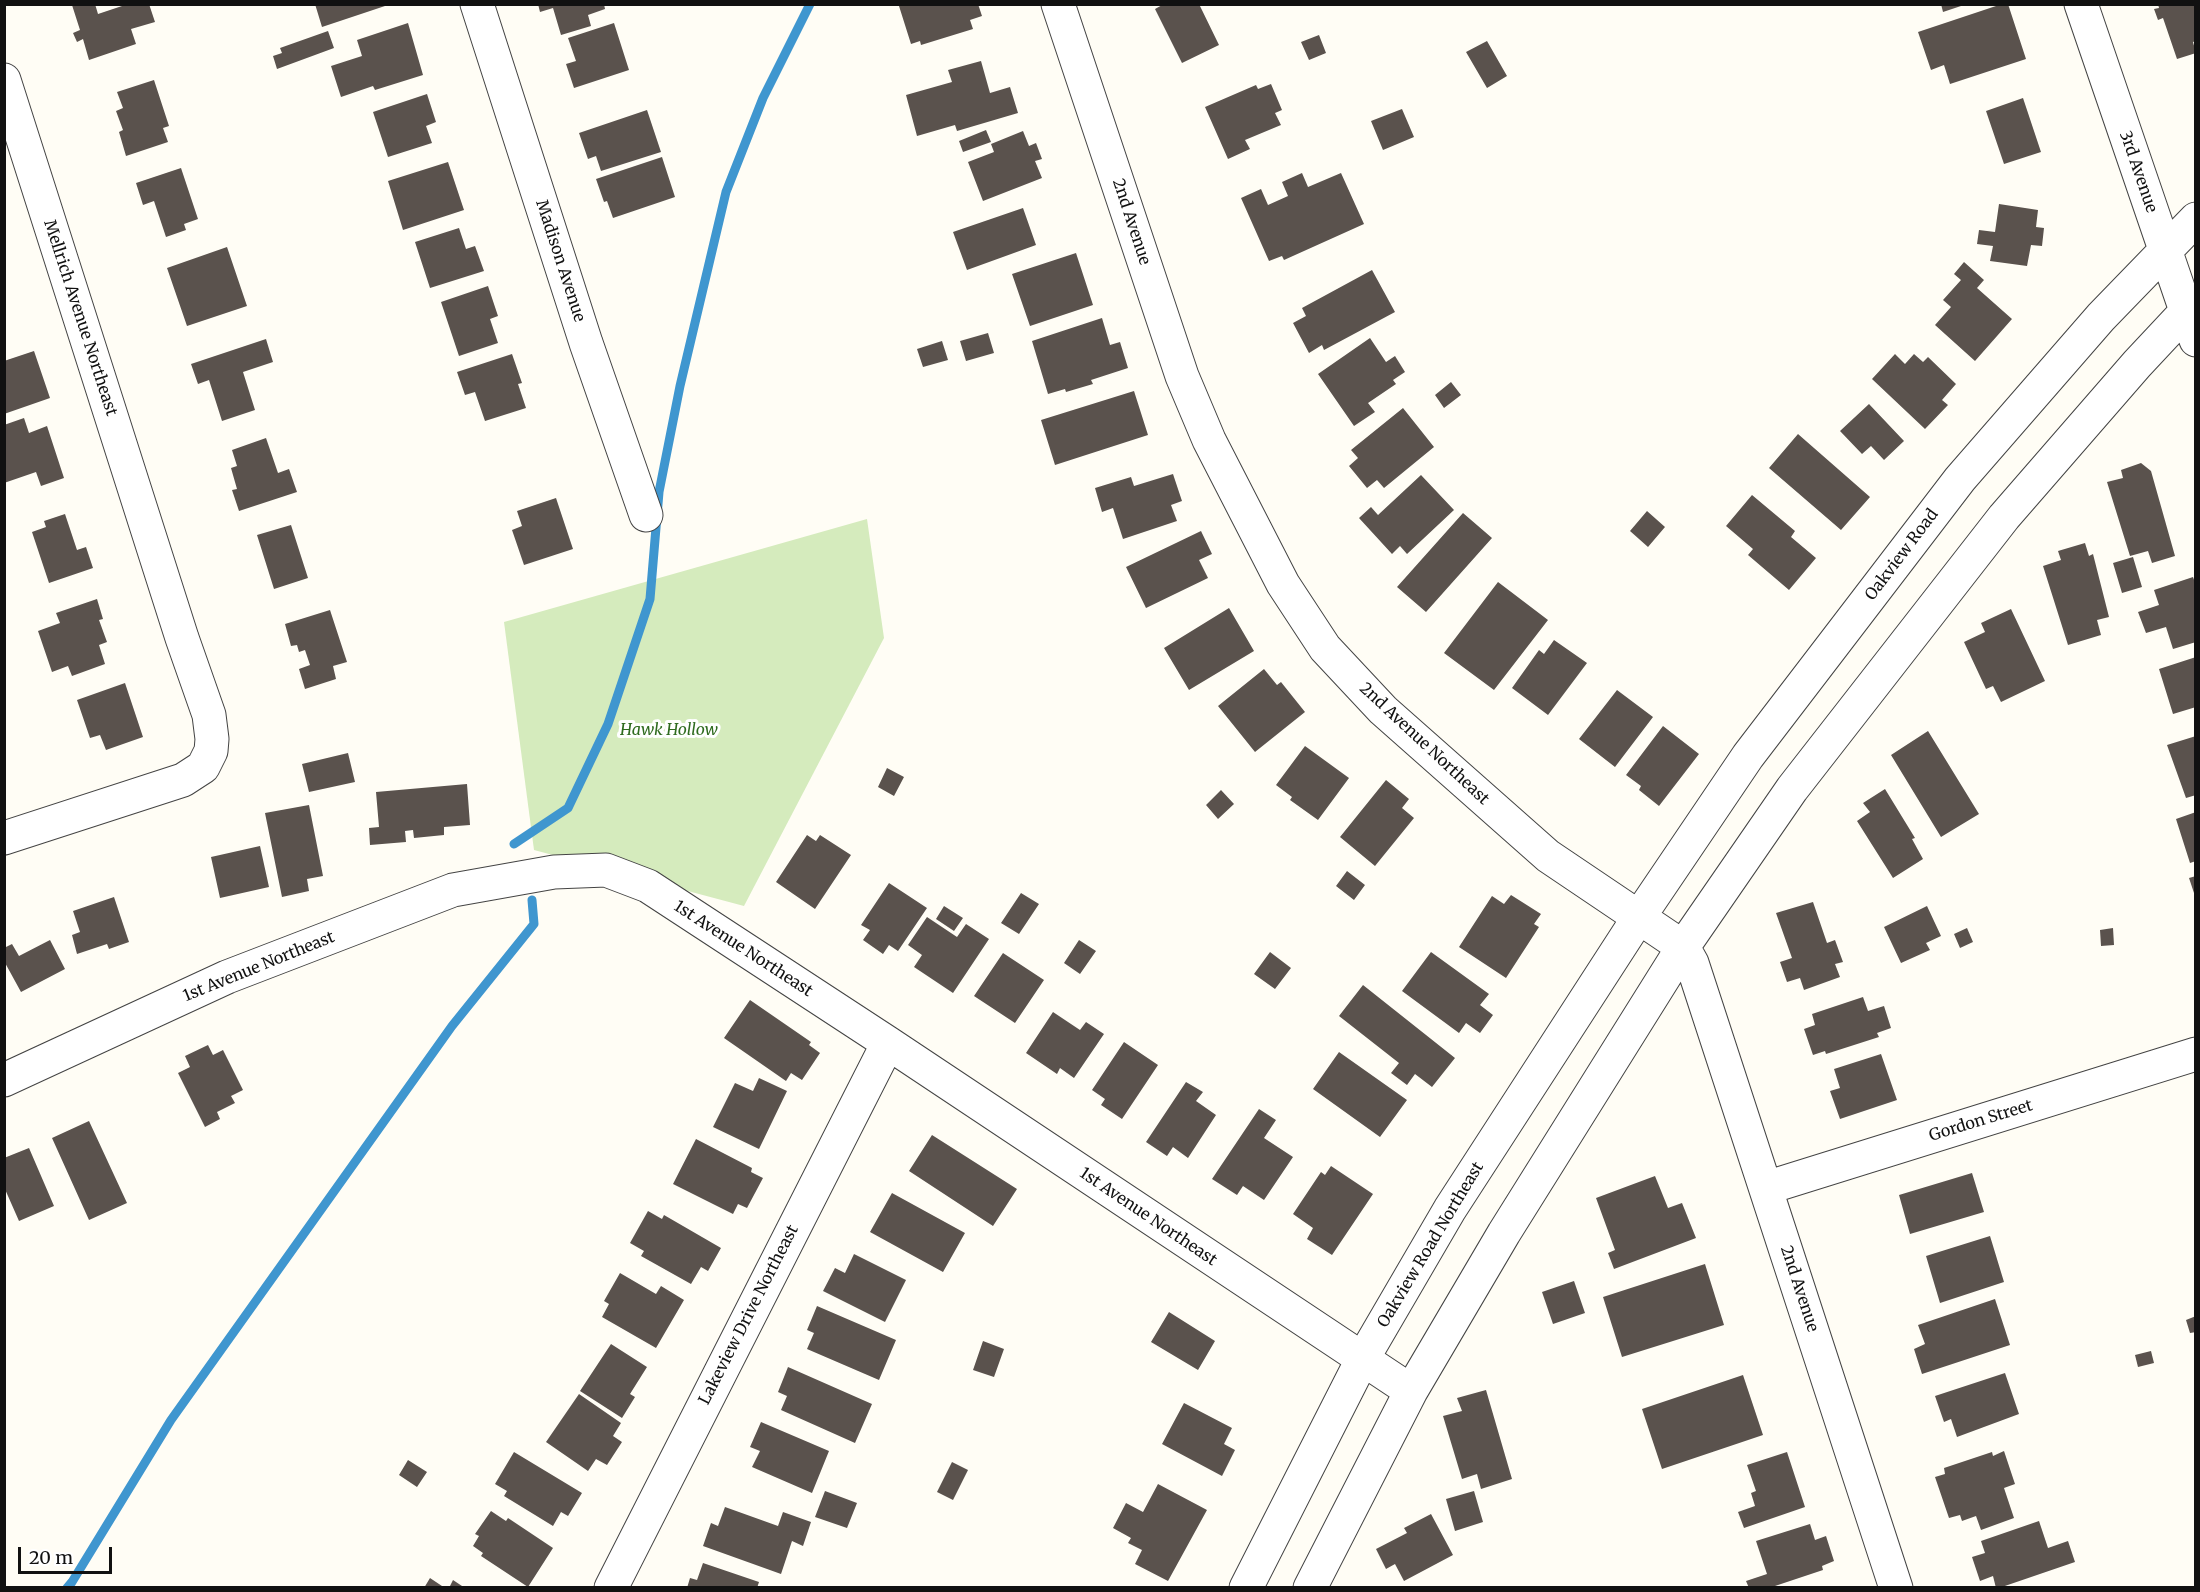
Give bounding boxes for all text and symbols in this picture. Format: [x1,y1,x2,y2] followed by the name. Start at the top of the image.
[2115,129,2161,215] street label: 3rd Avenue
[1108,176,1154,268] street label: 2nd Avenue
[531,198,589,324] street label: Madison Avenue
[39,218,121,418] street label: Mellrich Avenue Northeast
[1861,506,1943,604] street label: Oakview Road
[1355,679,1493,809] street label: 2nd Avenue Northeast
[620,720,718,740] park label: Hawk Hollow
[670,897,816,1001] street label: 1st Avenue Northeast
[181,928,337,1006] street label: 1st Avenue Northeast
[1927,1096,2035,1146] street label: Gordon Street
[1374,1159,1488,1331] street label: Oakview Road Northeast
[1076,1164,1220,1270] street label: 1st Avenue Northeast
[695,1222,803,1408] street label: Lakeview Drive Northeast
[1776,1243,1822,1335] street label: 2nd Avenue
[21,1535,116,1573] scale bar
[29,1546,73,1569] text: 20 m

